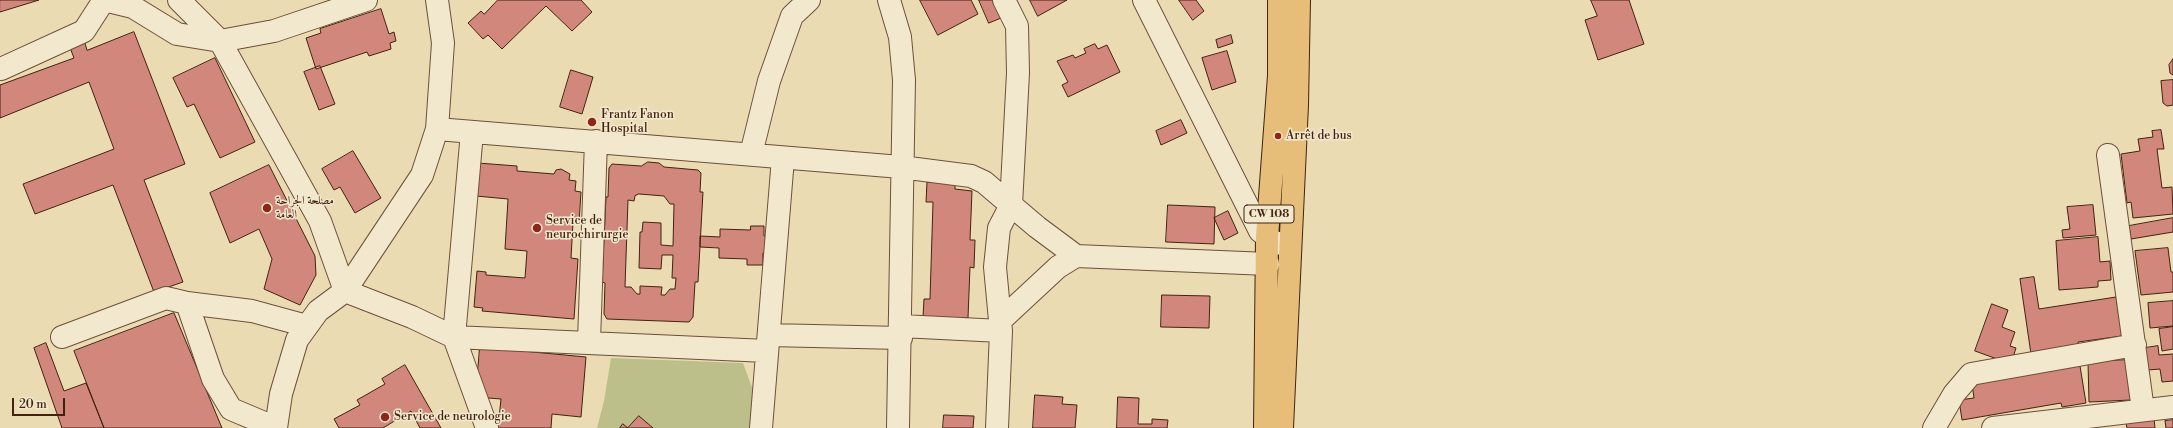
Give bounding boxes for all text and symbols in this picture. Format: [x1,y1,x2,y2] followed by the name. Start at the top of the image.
[601,108,674,136] place label: Frantz Fanon Hospital
[586,116,598,128] marker: Frantz Fanon Hospital
[1286,129,1352,143] place label: Arrêt de bus
[1273,131,1283,141] marker: Arrêt de bus
[276,194,334,222] place label: مصلحة الجراحة العامة
[261,202,273,214] marker: مصلحة الجراحة العامة
[1244,205,1294,223] road number: CW 108
[546,214,629,242] place label: Service de neurochirurgie
[531,222,543,234] marker: Service de neurochirurgie
[14,390,67,416] scale bar
[19,397,47,412] text: 20 m
[394,410,511,424] place label: Service de neurologie
[379,411,391,423] marker: Service de neurologie

